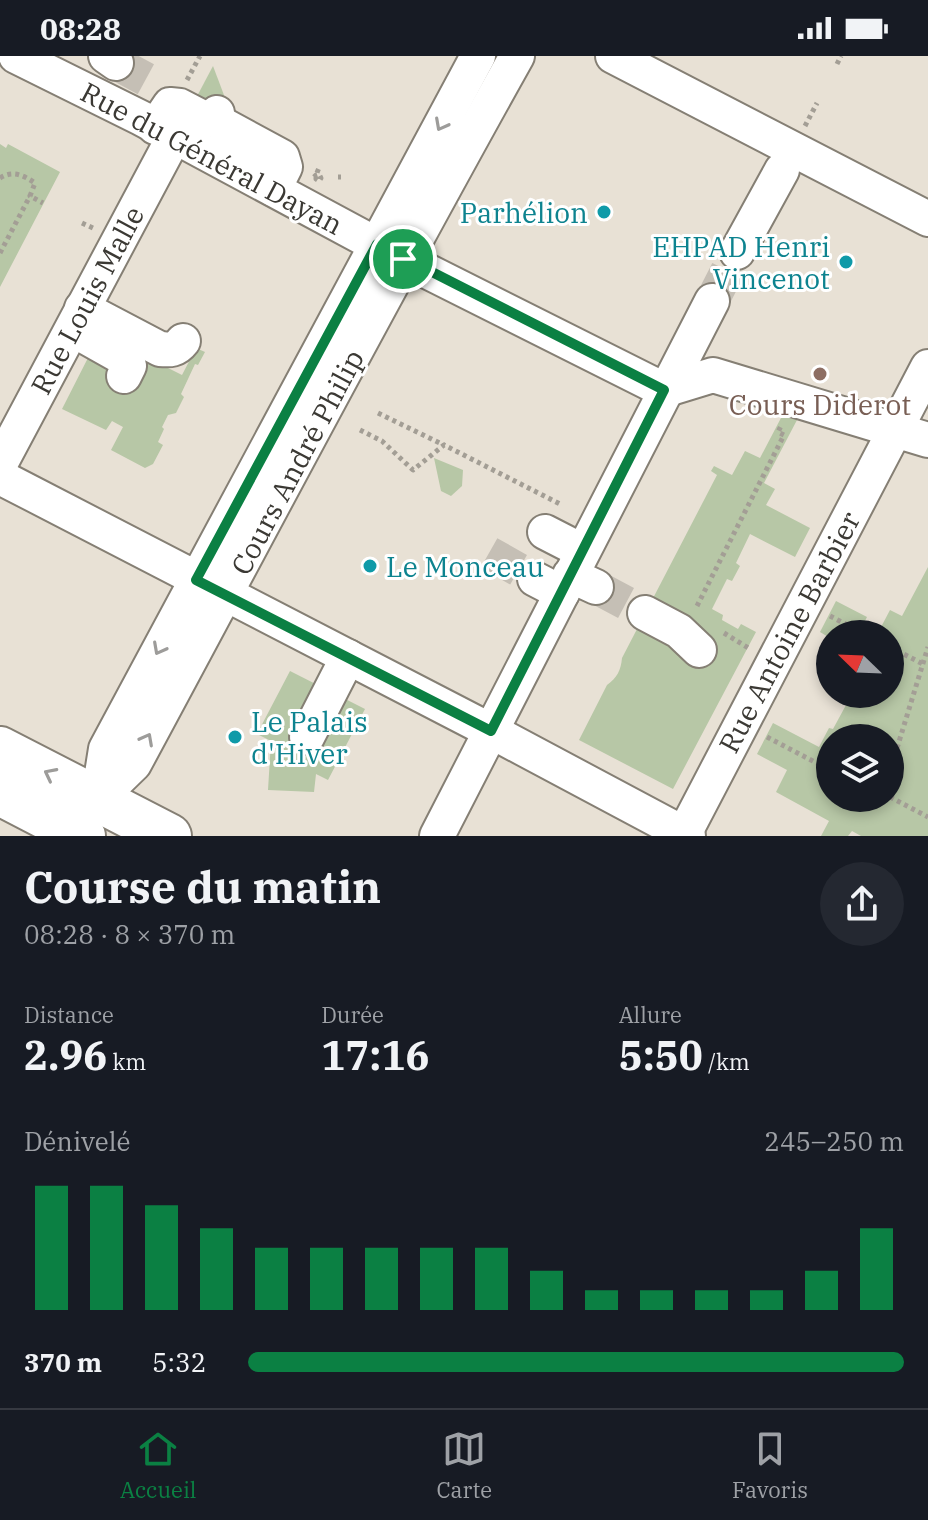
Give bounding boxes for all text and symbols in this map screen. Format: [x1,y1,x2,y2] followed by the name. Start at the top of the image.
[40,9,121,48] text: 08:28
[75,73,349,243] street label: Rue du Général Dayan
[435,116,451,130] one-way arrow
[460,194,588,231] place label: Parhélion
[22,200,152,400] street label: Rue Louis Malle
[595,203,613,221] marker: Parhélion
[369,225,437,293] pin
[652,228,830,297] place label: EHPAD Henri Vincenot
[381,237,425,281] icon: arrive
[837,253,855,271] marker: EHPAD Henri Vincenot
[222,343,372,581] street label: Cours André Philip
[811,365,829,383] marker: Cours Diderot
[729,386,911,423] place label: Cours Diderot
[710,505,869,759] street label: Rue Antoine Barbier
[386,548,544,585] place label: Le Monceau
[361,557,379,575] marker: Le Monceau
[816,620,904,708] north arrow
[816,620,904,812] map controls
[154,640,169,655] one-way arrow
[251,703,368,772] place label: Le Palais d'Hiver
[816,724,904,812] button: layers
[226,728,244,746] marker: Le Palais d'Hiver
[138,733,153,747] one-way arrow
[44,769,59,784] one-way arrow
[24,858,381,915] text: Course du matin
[820,862,904,946] button: share
[24,917,235,951] text: 08:28 · 8 × 370 m
[24,1000,114,1029] text: Distance
[321,1000,384,1029] text: Durée
[619,1000,682,1029] text: Allure
[24,1029,107,1081] text: 2.96
[321,1029,429,1081] text: 17:16
[619,1029,703,1081] text: 5:50
[107,1047,146,1076] text: km
[703,1047,750,1076] text: /km
[24,1124,130,1158] text: Dénivelé
[764,1124,904,1158] text: 245–250 m
[24,1345,102,1379] text: 370 m
[152,1345,206,1379] text: 5:32
[120,1427,196,1504] tab: Accueil
[436,1427,492,1504] tab: Carte
[732,1427,808,1504] tab: Favoris

